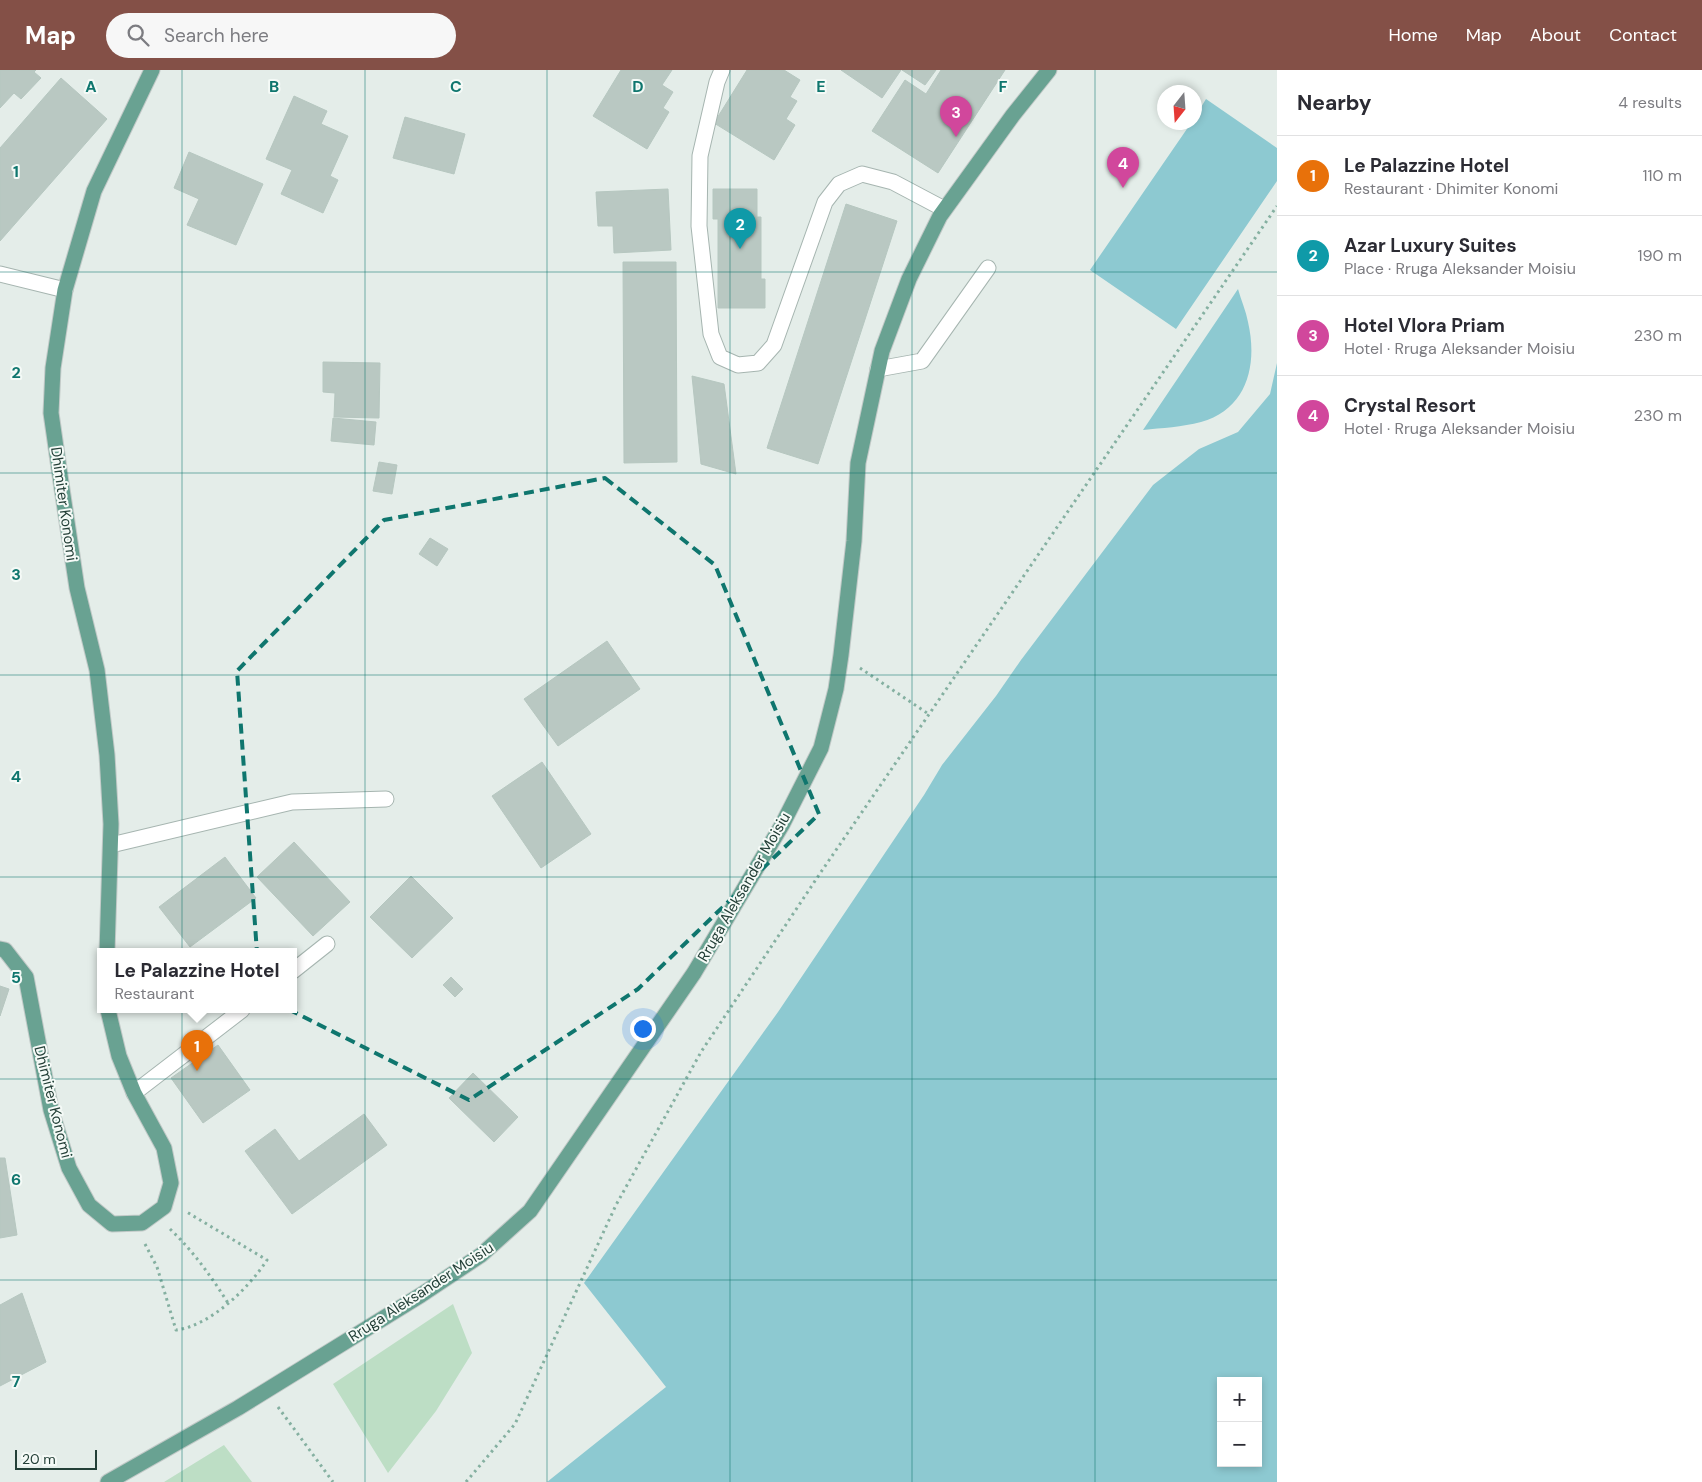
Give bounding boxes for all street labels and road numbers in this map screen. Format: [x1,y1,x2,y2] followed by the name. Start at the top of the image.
[46,446,82,562] street label: Dhimiter Konomi
[693,809,795,965] street label: Rruga Aleksander Moisiu
[29,1044,77,1160] street label: Dhimiter Konomi
[345,1238,497,1346] street label: Rruga Aleksander Moisiu

